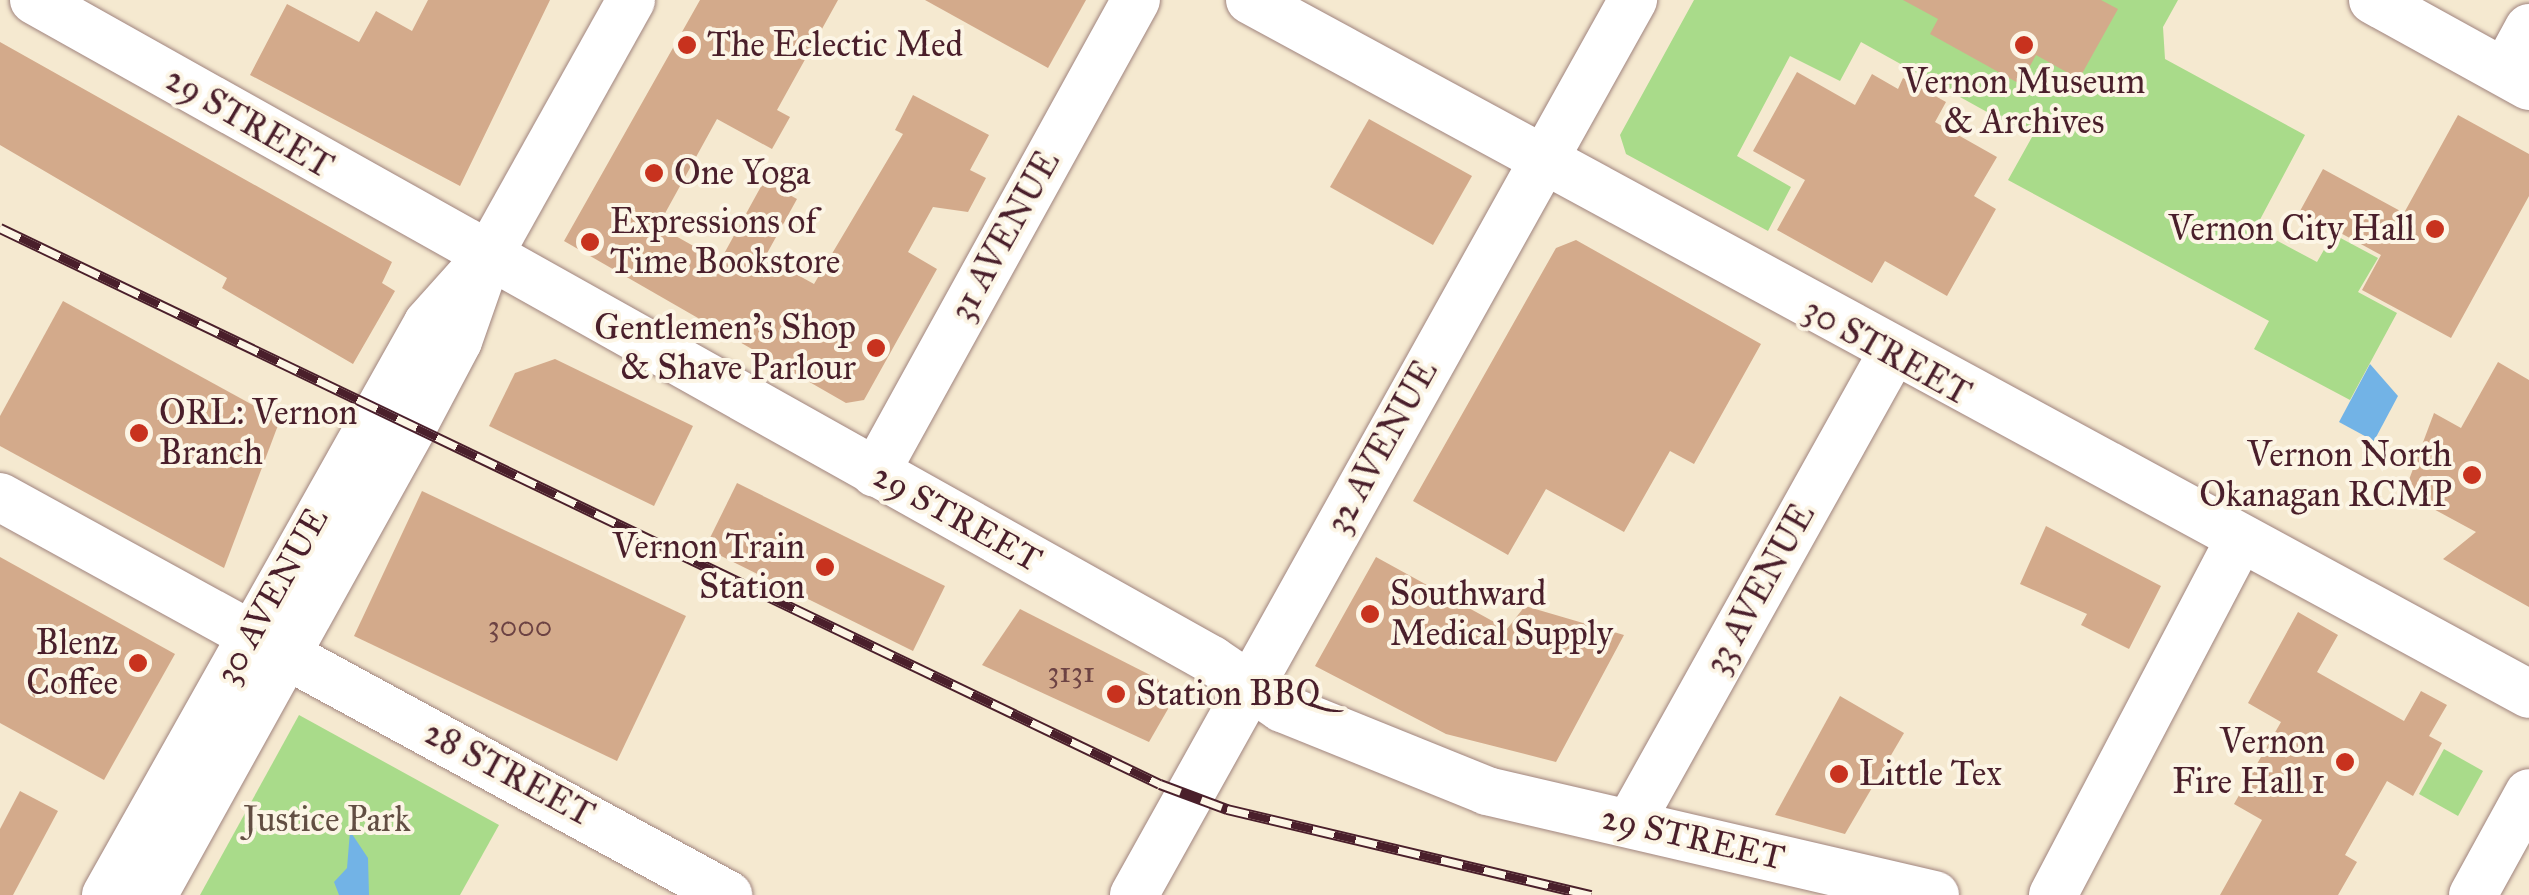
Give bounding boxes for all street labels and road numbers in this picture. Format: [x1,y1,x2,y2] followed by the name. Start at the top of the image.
[158,58,340,188] street label: 29 STREET
[941,144,1069,328] street label: 31 AVENUE
[1796,289,1978,415] street label: 30 STREET
[1317,353,1447,541] street label: 32 AVENUE
[865,454,1049,582] street label: 29 STREET
[1696,496,1824,682] street label: 33 AVENUE
[206,501,338,691] street label: 30 AVENUE
[417,712,601,836] street label: 28 STREET
[1597,797,1789,879] street label: 29 STREET

